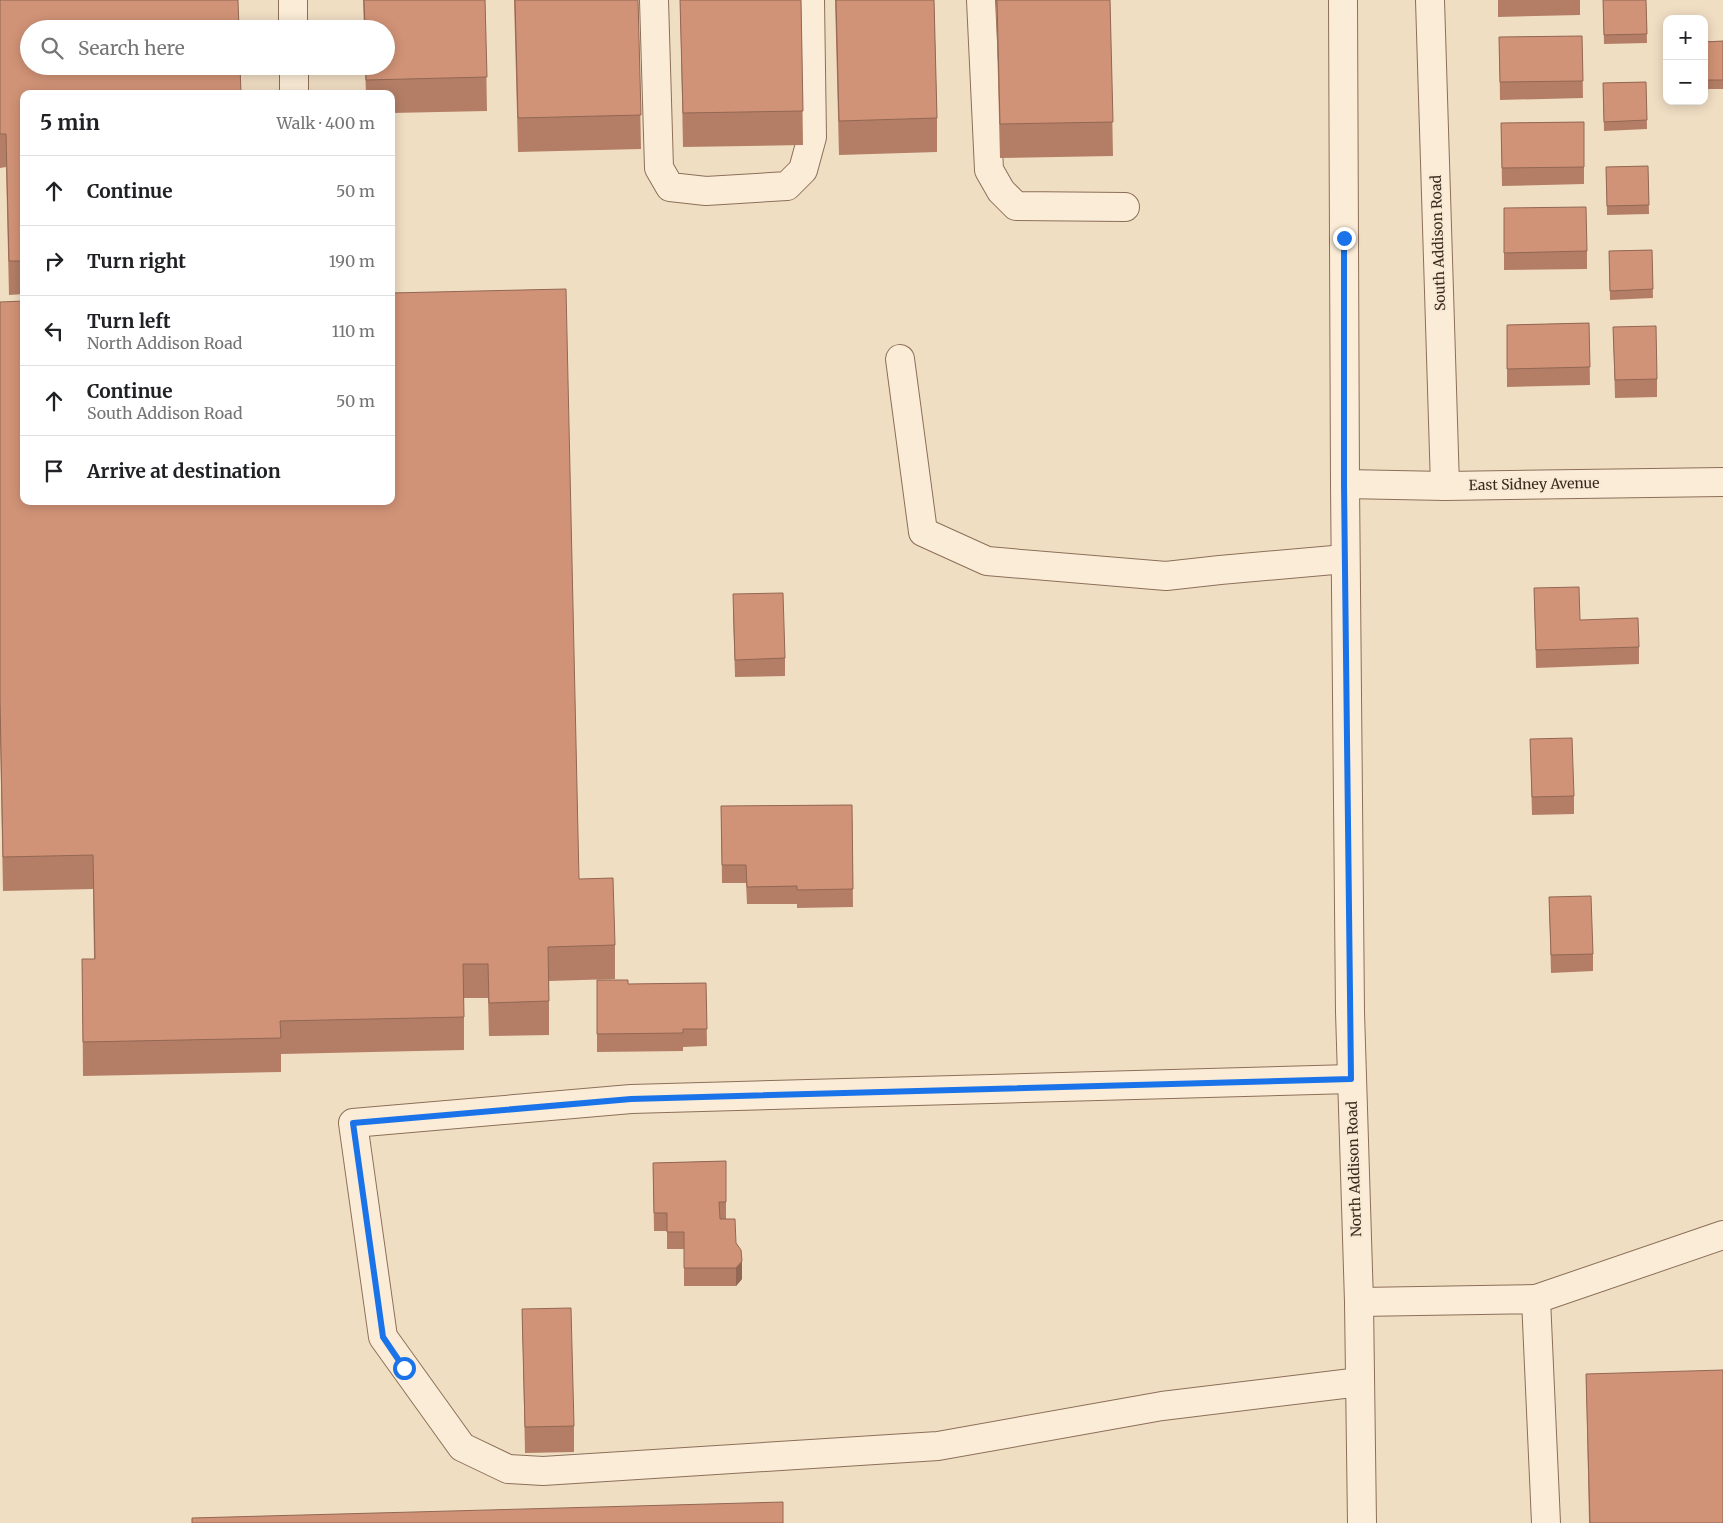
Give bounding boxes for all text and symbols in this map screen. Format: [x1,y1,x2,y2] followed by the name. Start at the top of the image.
[1663,15,1708,105] map controls
[1663,15,1708,60] button: +
[20,20,395,75] search box
[38,34,66,62] icon: search
[78,36,185,60] text: Search here
[1663,60,1708,105] button: −
[40,109,100,136] text: 5 min
[276,113,375,133] text: Walk · 400 m
[1427,174,1449,311] street label: South Addison Road
[40,177,68,205] icon: ahead
[87,179,173,203] text: Continue
[336,181,375,201] text: 50 m
[1333,227,1356,250] route end
[40,247,68,275] icon: right
[87,249,186,273] text: Turn right
[329,251,375,271] text: 190 m
[87,309,171,333] text: Turn left
[40,317,68,345] icon: left
[332,321,375,341] text: 110 m
[87,333,242,353] text: North Addison Road
[87,379,173,403] text: Continue
[40,387,68,415] icon: ahead
[336,391,375,411] text: 50 m
[87,403,243,423] text: South Addison Road
[40,457,68,485] icon: arrive
[87,459,281,483] text: Arrive at destination
[1468,474,1600,494] street label: East Sidney Avenue
[1343,1100,1365,1237] street label: North Addison Road
[393,1357,416,1380] route start

